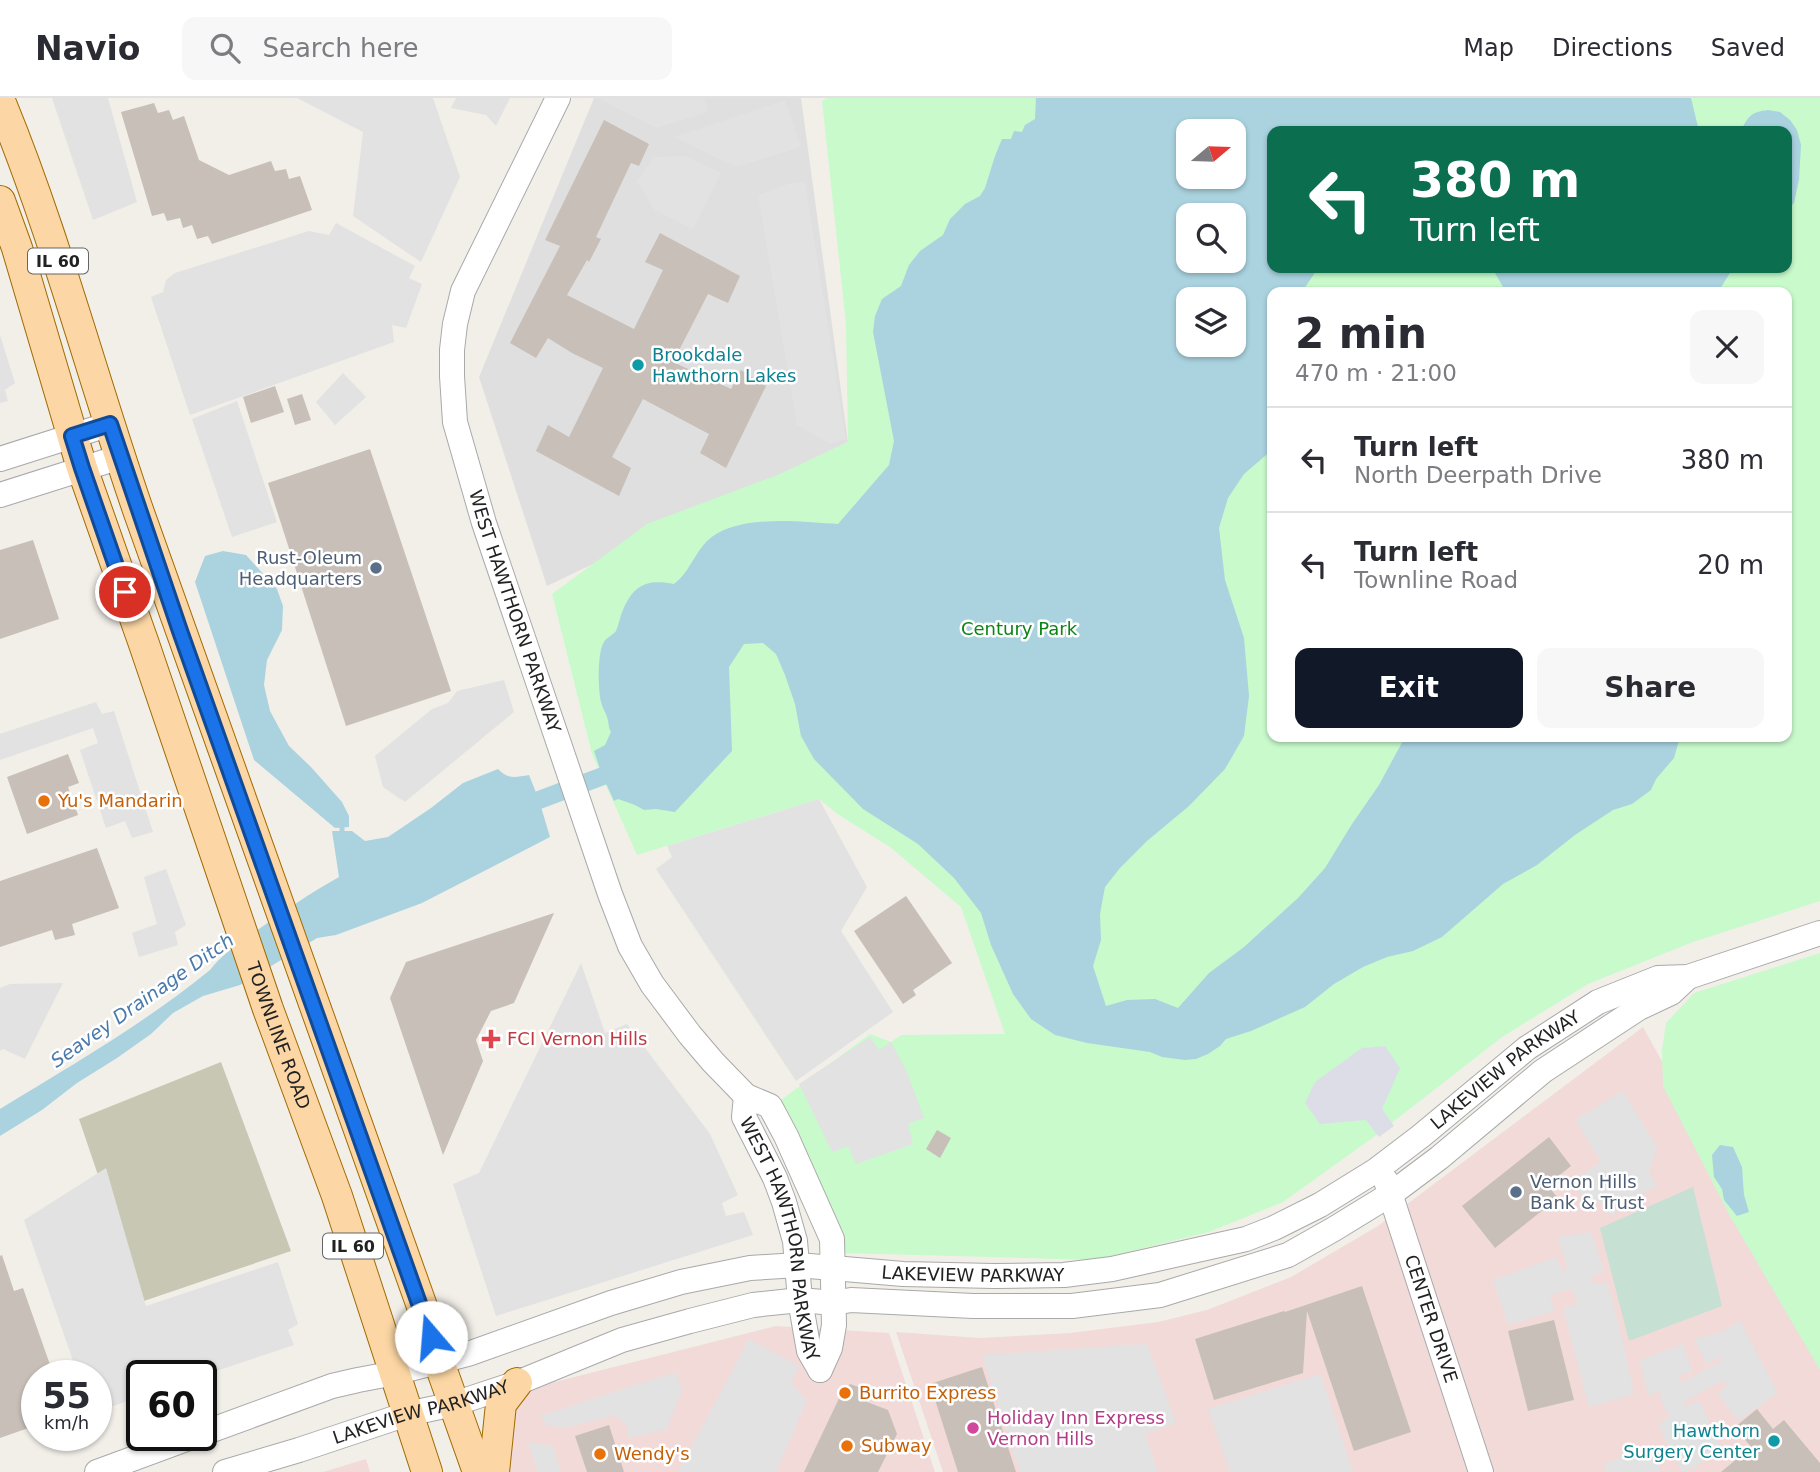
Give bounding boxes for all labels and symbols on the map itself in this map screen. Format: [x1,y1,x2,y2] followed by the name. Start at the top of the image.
[1176,119,1246,189] north arrow
[28,248,88,274] road number: IL 60
[652,344,796,386] place label: Brookdale Hawthorn Lakes
[630,357,646,373] marker: Brookdale Hawthorn Lakes
[465,487,566,736] street label: WEST HAWTHORN PARKWAY
[239,547,362,589] place label: Rust-Oleum Headquarters
[368,560,384,576] marker: Rust-Oleum Headquarters
[95,562,155,622] pin
[961,618,1078,639] park label: Century Park
[57,790,183,811] place label: Yu's Mandarin
[36,793,52,809] marker: Yu's Mandarin
[46,928,238,1072] water label: Seavey Drainage Ditch
[242,958,315,1112] street label: TOWNLINE ROAD
[1426,1005,1584,1134] street label: LAKEVIEW PARKWAY
[507,1028,648,1049] place label: FCI Vernon Hills
[481,1029,501,1049] marker: FCI Vernon Hills
[736,1113,824,1366] street label: WEST HAWTHORN PARKWAY
[1530,1171,1644,1213] place label: Vernon Hills Bank & Trust
[1508,1184,1524,1200] marker: Vernon Hills Bank & Trust
[323,1234,383,1258] road number: IL 60
[1401,1252,1462,1385] street label: CENTER DRIVE
[881,1261,1066,1286] street label: LAKEVIEW PARKWAY
[394,1300,468,1374] position arrow
[126,1360,217,1451] speed limit sign: 60
[330,1375,513,1448] street label: LAKEVIEW PARKWAY
[859,1382,996,1403] place label: Burrito Express
[837,1385,853,1401] marker: Burrito Express
[987,1407,1165,1449] place label: Holiday Inn Express Vernon Hills
[965,1420,981,1436] marker: Holiday Inn Express Vernon Hills
[1623,1420,1761,1462] place label: Hawthorn Surgery Center
[1766,1433,1782,1449] marker: Hawthorn Surgery Center
[861,1435,932,1456] place label: Subway
[839,1438,855,1454] marker: Subway
[614,1443,690,1464] place label: Wendy's
[592,1446,608,1462] marker: Wendy's

